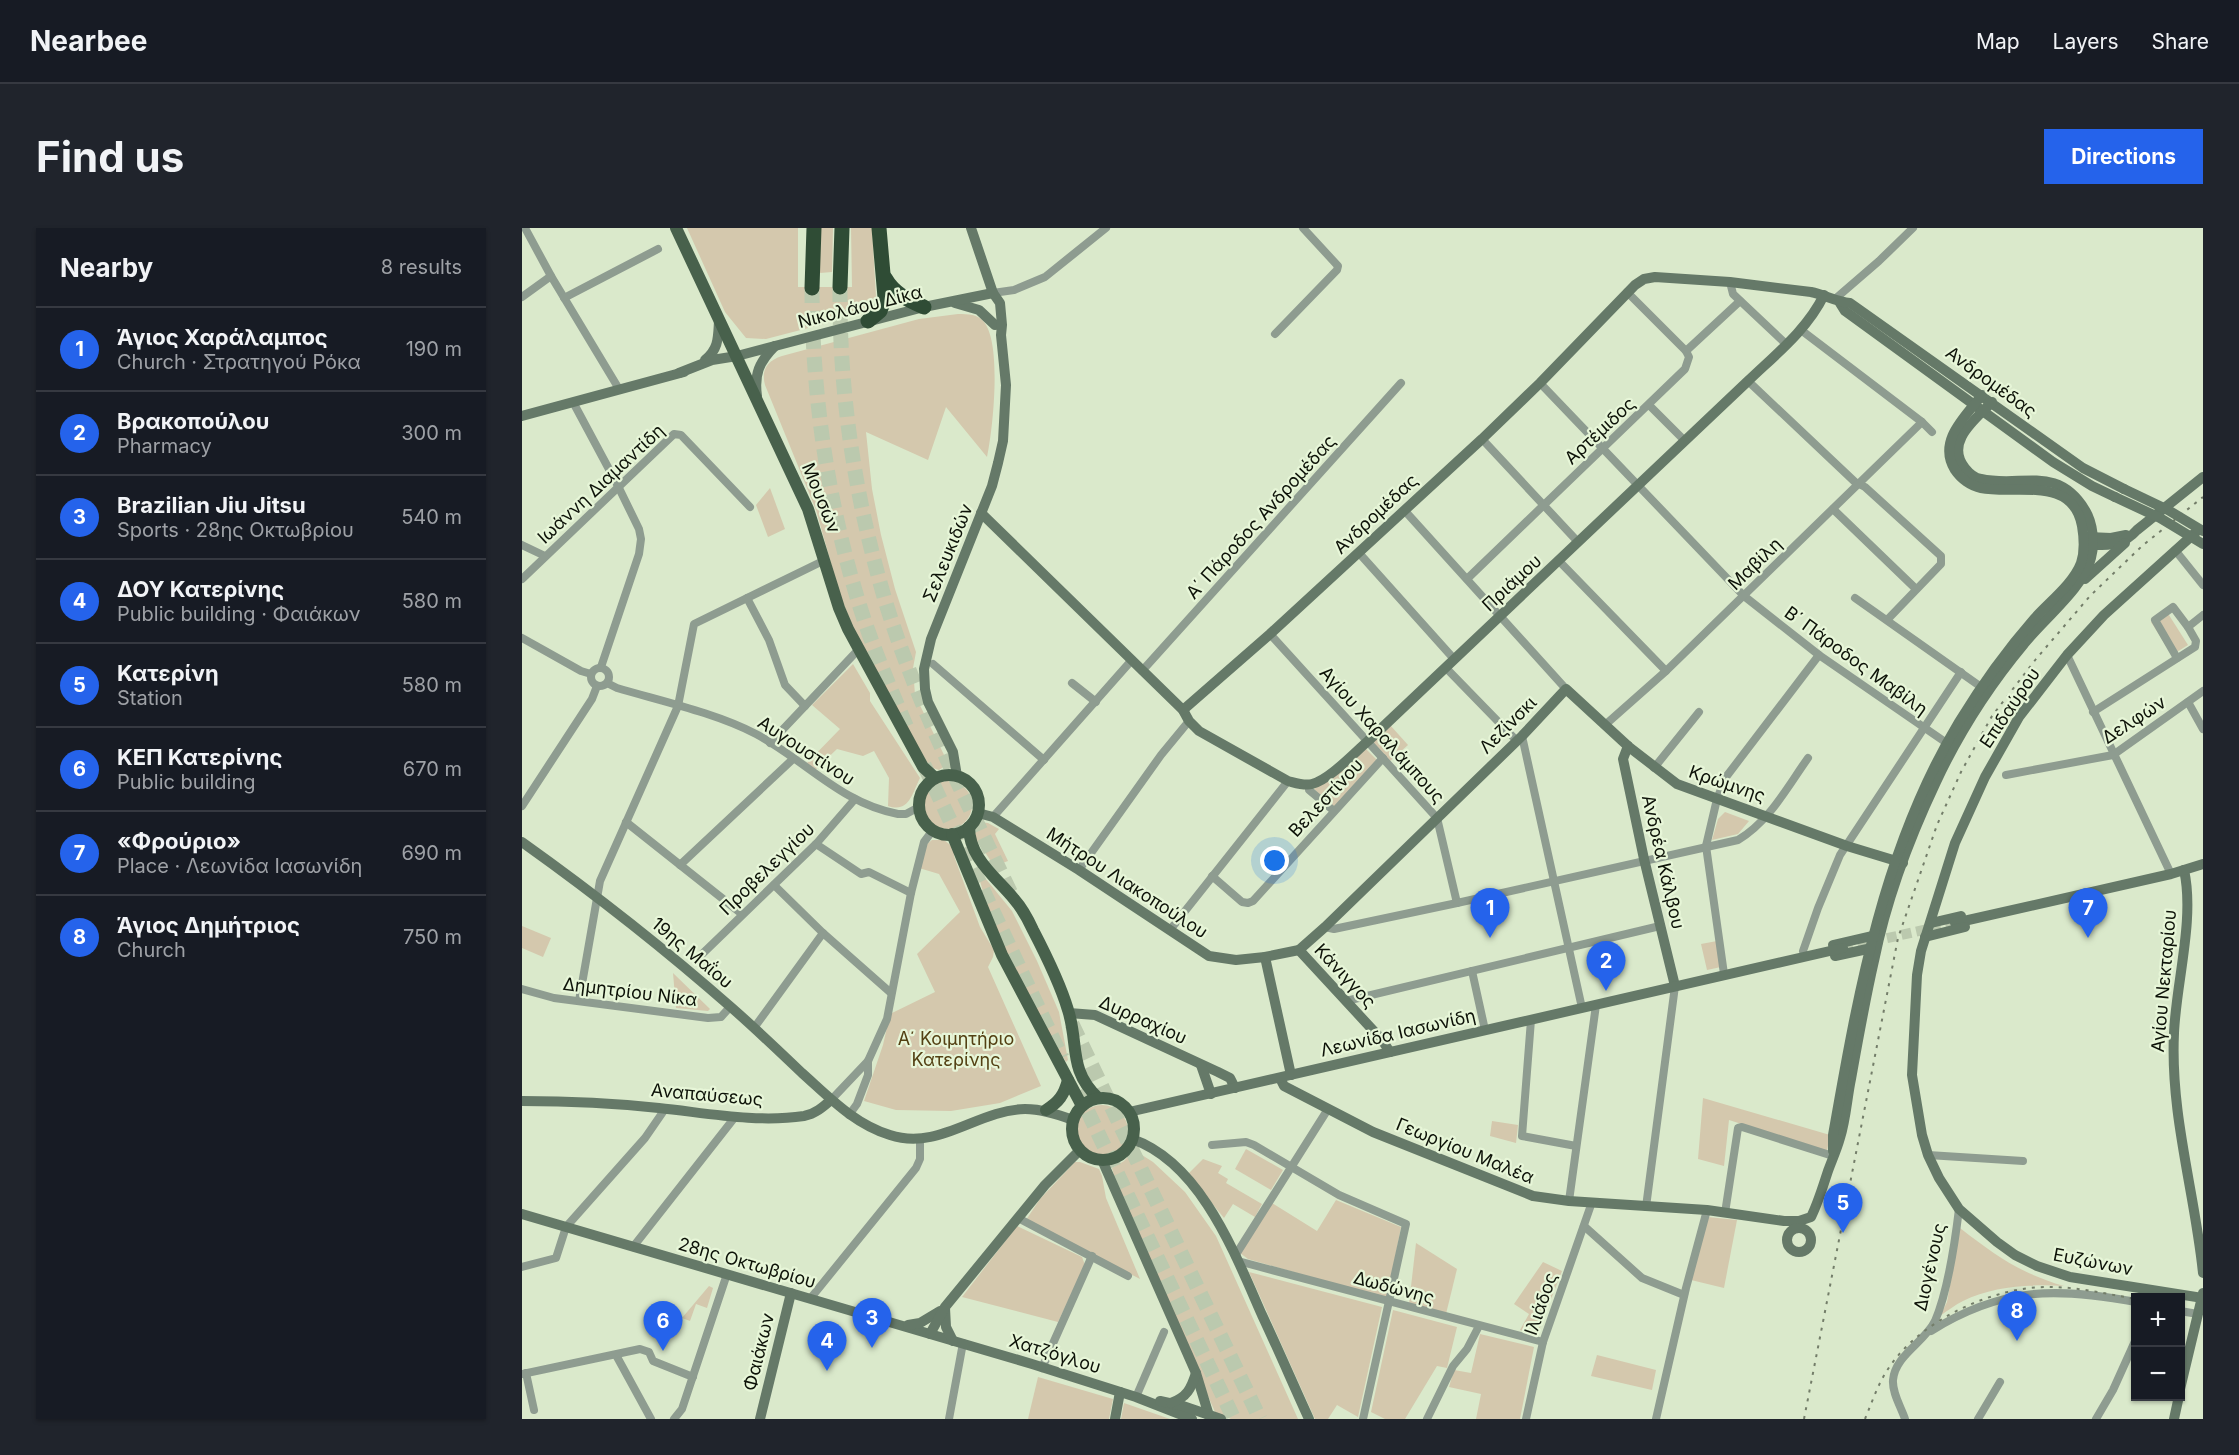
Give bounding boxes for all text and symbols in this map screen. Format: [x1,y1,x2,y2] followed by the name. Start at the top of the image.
[30,24,147,58] text: Nearbee
[1976,29,2020,54] text: Map
[2053,29,2119,54] text: Layers
[2152,29,2209,54] text: Share
[2044,129,2203,184] button: Directions
[36,131,184,182] text: Find us
[60,252,153,283] text: Nearby
[381,255,462,279] text: 8 results
[796,281,924,332] street label: Νικολάου Δίκα
[117,324,328,350] text: Άγιος Χαράλαμπος
[75,337,84,361] text: 1
[406,337,462,361] text: 190 m
[1942,342,2041,422] street label: Ανδρομέδας
[117,350,361,374] text: Church · Στρατηγού Ρόκα
[1560,393,1639,469] street label: Αρτέμιδος
[117,408,269,434] text: Βρακοπούλου
[533,420,668,548] street label: Ιωάννη Διαμαντίδη
[73,421,86,445] text: 2
[401,421,462,445] text: 300 m
[1182,430,1340,603] street label: Α΄ Πάροδος Ανδρομέδας
[117,434,212,458] text: Pharmacy
[798,460,845,536] street label: Μουσών
[1329,469,1422,558] street label: Ανδρομέδας
[117,492,306,518] text: Brazilian Jiu Jitsu
[918,500,977,605] street label: Σελευκιδών
[73,505,86,529] text: 3
[401,505,462,529] text: 540 m
[117,518,354,542] text: Sports · 28ης Οκτωβρίου
[1724,533,1786,594] street label: Μαβίλη
[1478,550,1546,615] street label: Πριάμου
[117,576,284,602] text: ΔΟΥ Κατερίνης
[73,589,86,613] text: 4
[402,589,462,613] text: 580 m
[117,602,361,626] text: Public building · Φαιάκων
[1781,602,1932,720] street label: Β΄ Πάροδος Μαβίλη
[117,660,219,686] text: Κατερίνη
[1316,662,1449,807] street label: Αγίου Χαραλάμπους
[1975,664,2044,752] street label: Επιδαύρου
[73,673,86,697] text: 5
[402,673,462,697] text: 580 m
[117,686,183,710] text: Station
[2098,691,2170,748] street label: Δελφών
[1475,692,1541,758] street label: Λεζίνσκι
[754,712,859,790] street label: Αυγουστίνου
[117,744,282,770] text: ΚΕΠ Κατερίνης
[1284,754,1367,841] street label: Βελεστίνου
[73,757,86,781] text: 6
[403,757,462,781] text: 670 m
[1686,761,1768,806] street label: Κρώμνης
[117,770,256,794] text: Public building
[1638,793,1689,931] street label: Ανδρέα Κάλβου
[715,818,818,919] street label: Προβελεγγίου
[1043,823,1212,942] street label: Μήτρου Λιακοπούλου
[117,828,241,854] text: «Φρούριο»
[74,841,85,865] text: 7
[401,841,462,865] text: 690 m
[1260,846,1289,875] your location
[117,854,362,878] text: Place · Λεωνίδα Ιασωνίδη
[1470,888,1510,938] pin: 1
[2068,888,2108,938] pin: 7
[2147,909,2180,1053] street label: Αγίου Νεκταρίου
[117,912,300,938] text: Άγιος Δημήτριος
[648,912,738,992] street label: 19ης Μαΐου
[73,925,86,949] text: 8
[403,925,462,949] text: 750 m
[117,938,186,962] text: Church
[1310,939,1380,1012] street label: Κάνιγγος
[1586,942,1626,991] pin: 2
[562,973,698,1010] street label: Δημητρίου Νίκα
[1096,991,1190,1048] street label: Δυρραχίου
[1318,1004,1478,1061] street label: Λεωνίδα Ιασωνίδη
[898,1028,1014,1070] park label: Α΄ Κοιμητήριο Κατερίνης
[650,1079,764,1110] street label: Αναπαύσεως
[1393,1113,1537,1188] street label: Γεωργίου Μαλέα
[1824,1184,1862,1233] pin: 5
[1909,1221,1950,1313] street label: Διογένους
[676,1233,818,1292] street label: 28ης Οκτωβρίου
[2051,1243,2135,1280] street label: Ευζώνων
[1352,1267,1437,1308] street label: Δωδώνης
[1520,1270,1561,1338] street label: Ιλιάδος
[1998,1292,2036,1341] pin: 8
[2131,1293,2185,1401] map controls
[2131,1293,2185,1347] button: +
[852,1298,892,1348] pin: 3
[644,1302,682,1351] pin: 6
[739,1310,778,1393] street label: Φαιάκων
[808,1322,846,1371] pin: 4
[1007,1330,1103,1377] street label: Χατζόγλου
[2131,1347,2185,1401] button: −

